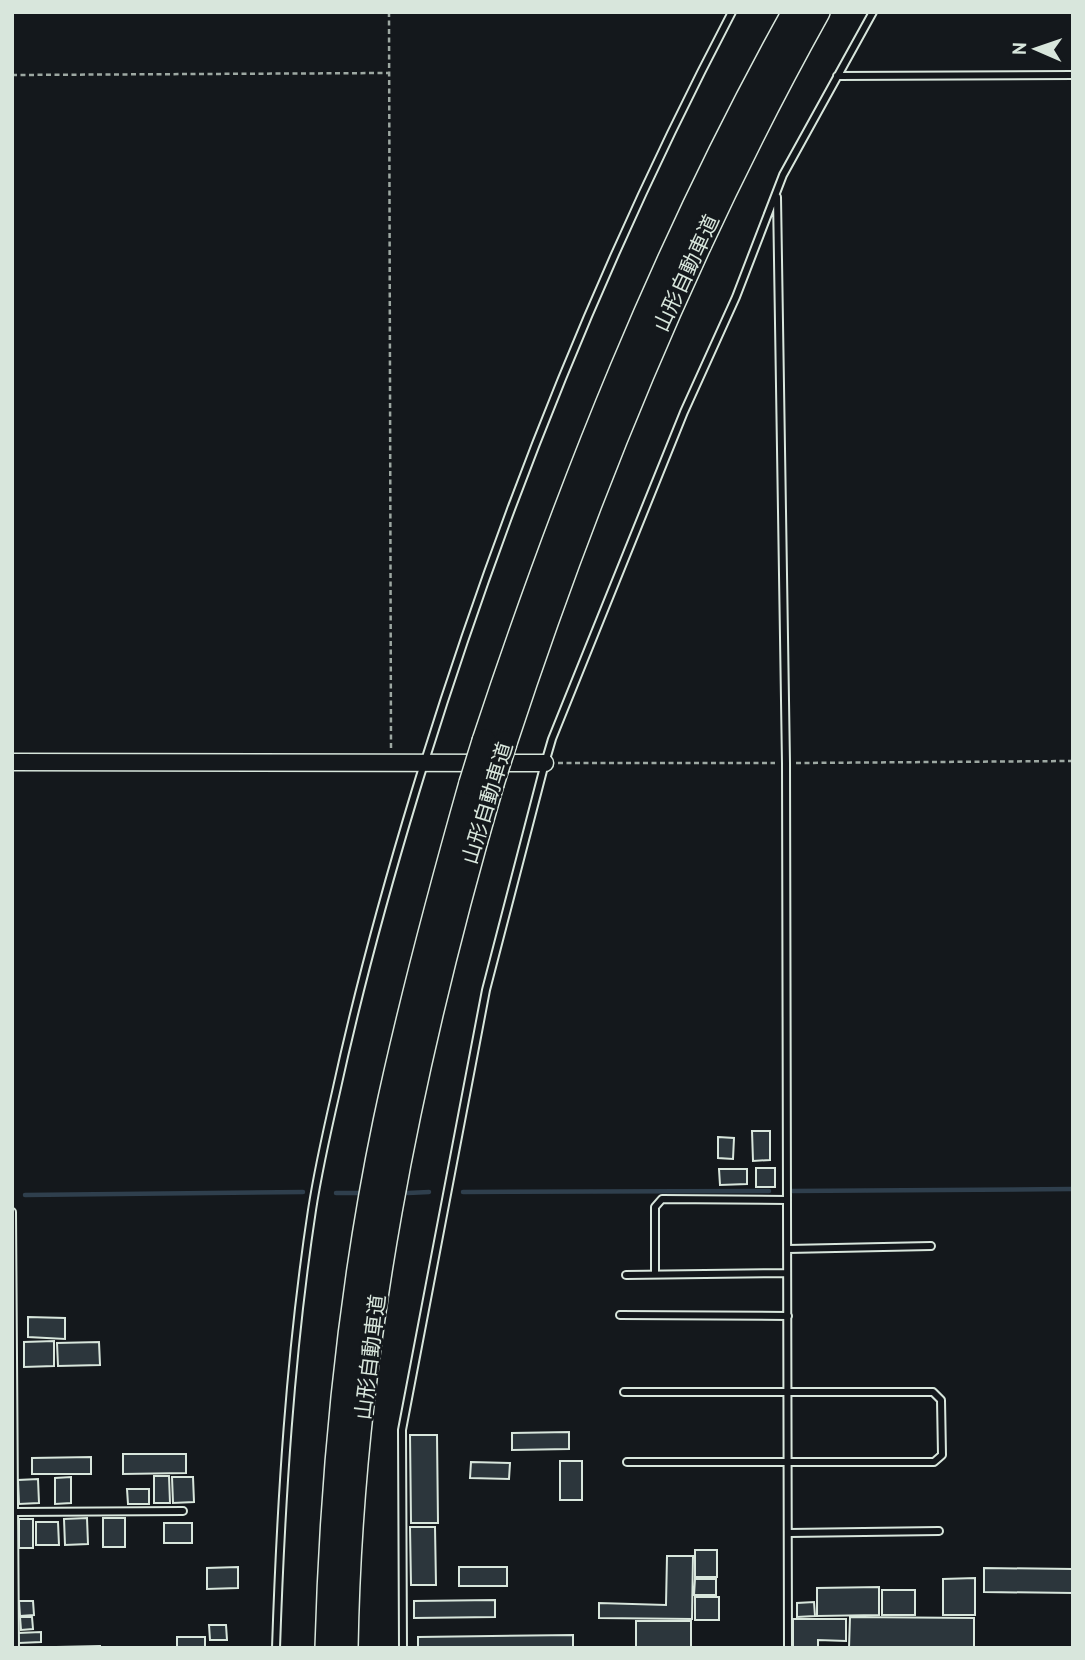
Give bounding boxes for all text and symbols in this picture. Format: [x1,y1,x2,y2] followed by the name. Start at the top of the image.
[1001,14,1071,84] north arrow
[1007,42,1031,55] text: N
[647,210,725,336] street label: 山形自動車道
[456,739,518,867] street label: 山形自動車道
[349,1293,391,1421] street label: 山形自動車道

